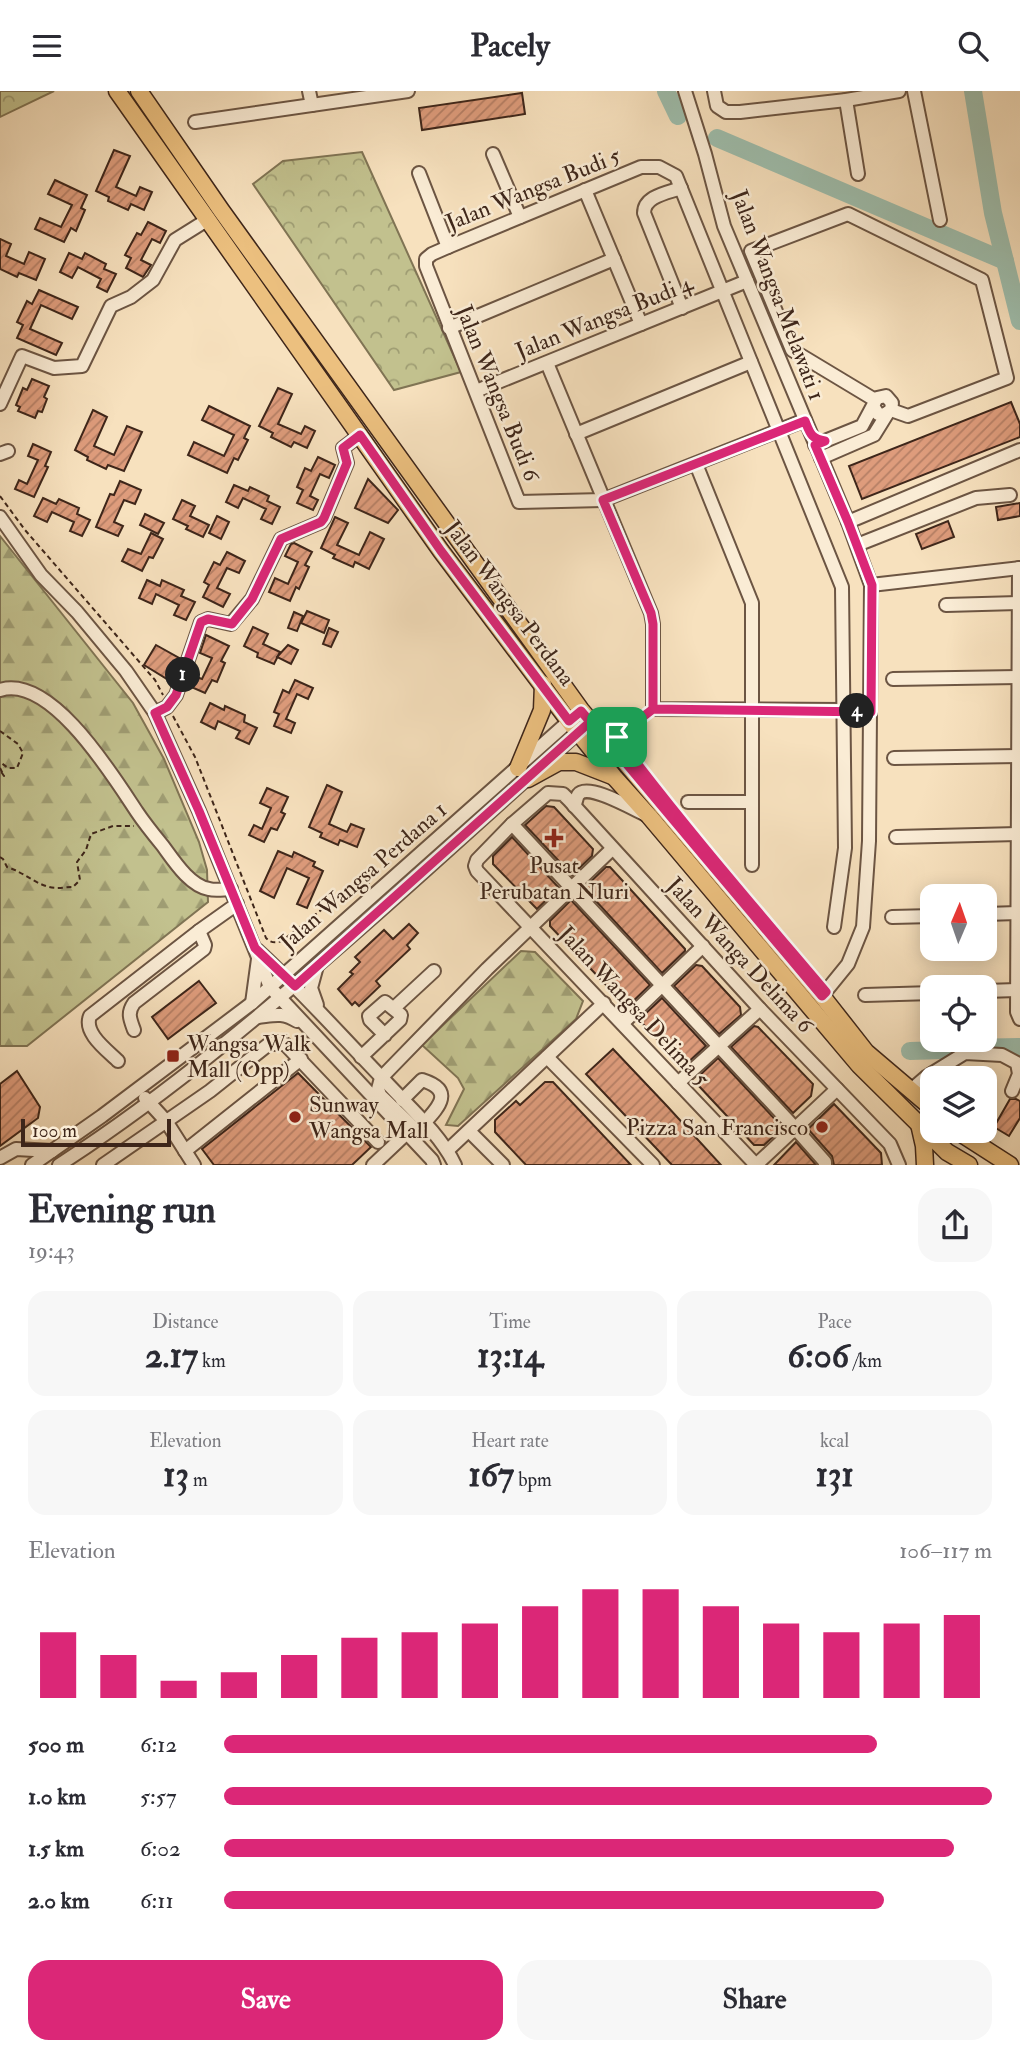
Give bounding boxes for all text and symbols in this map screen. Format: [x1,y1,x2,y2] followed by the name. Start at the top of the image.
[470,26,550,66] text: Pacely
[28,27,66,65] icon: menu
[954,27,992,65] icon: search
[440,141,625,238] street label: Jalan Wangsa Budi 5
[724,185,832,404] street label: Jalan Wangsa Melawati 1
[510,268,698,366] street label: Jalan Wangsa Budi 4
[449,300,547,487] street label: Jalan Wangsa Budi 6
[438,514,582,692] street label: Jalan Wangsa Perdana
[166,657,200,693] pin: 1
[179,662,186,686] text: 1
[840,693,874,729] pin: 4
[851,698,862,722] text: 4
[587,707,647,767] pin
[598,718,636,756] icon: arrive
[273,795,453,957] street label: Jalan Wangsa Perdana 1
[544,828,564,848] marker: Pusat Perubatan Nluri
[479,851,629,906] place label: Pusat Perubatan Nluri
[660,870,821,1040] street label: Jalan Wanga Delima 6
[920,884,998,961] north arrow
[920,884,997,1143] map controls
[551,919,716,1092] street label: Jalan Wangsa Delima 5
[920,975,997,1052] button: locate
[186,1029,311,1085] place label: Wangsa Walk Mall (Opp)
[165,1048,181,1064] marker: Wangsa Walk Mall (Opp)
[920,1066,997,1143] button: layers
[308,1090,429,1145] place label: Sunway Wangsa Mall
[287,1109,303,1125] marker: Sunway Wangsa Mall
[626,1113,808,1142] place label: Pizza San Francisco
[21,1116,172,1148] scale bar
[32,1119,77,1143] text: 100 m
[814,1119,830,1135] marker: Pizza San Francisco
[28,1186,216,1234] text: Evening run
[918,1188,992,1262] button: share
[28,1236,75,1265] text: 19:43
[152,1310,219,1334] text: Distance
[489,1310,531,1334] text: Time
[818,1310,852,1334] text: Pace
[145,1334,198,1378] text: 2.17
[477,1334,543,1378] text: 13:14
[787,1334,849,1378] text: 6:06
[198,1349,226,1373] text: km
[849,1349,882,1373] text: /km
[149,1429,222,1453] text: Elevation
[471,1429,549,1453] text: Heart rate
[820,1429,849,1453] text: kcal
[163,1453,189,1497] text: 13
[468,1453,514,1497] text: 167
[815,1453,854,1497] text: 131
[189,1468,208,1492] text: m
[514,1468,552,1492] text: bpm
[28,1536,116,1565] text: Elevation
[899,1536,992,1565] text: 106–117 m
[28,1730,84,1759] text: 500 m
[140,1730,177,1759] text: 6:12
[28,1782,86,1811] text: 1.0 km
[140,1782,176,1811] text: 5:57
[28,1834,84,1863] text: 1.5 km
[140,1834,181,1863] text: 6:02
[28,1886,90,1915] text: 2.0 km
[140,1886,174,1915] text: 6:11
[28,1960,503,2040] button: Save
[517,1960,992,2040] button: Share

